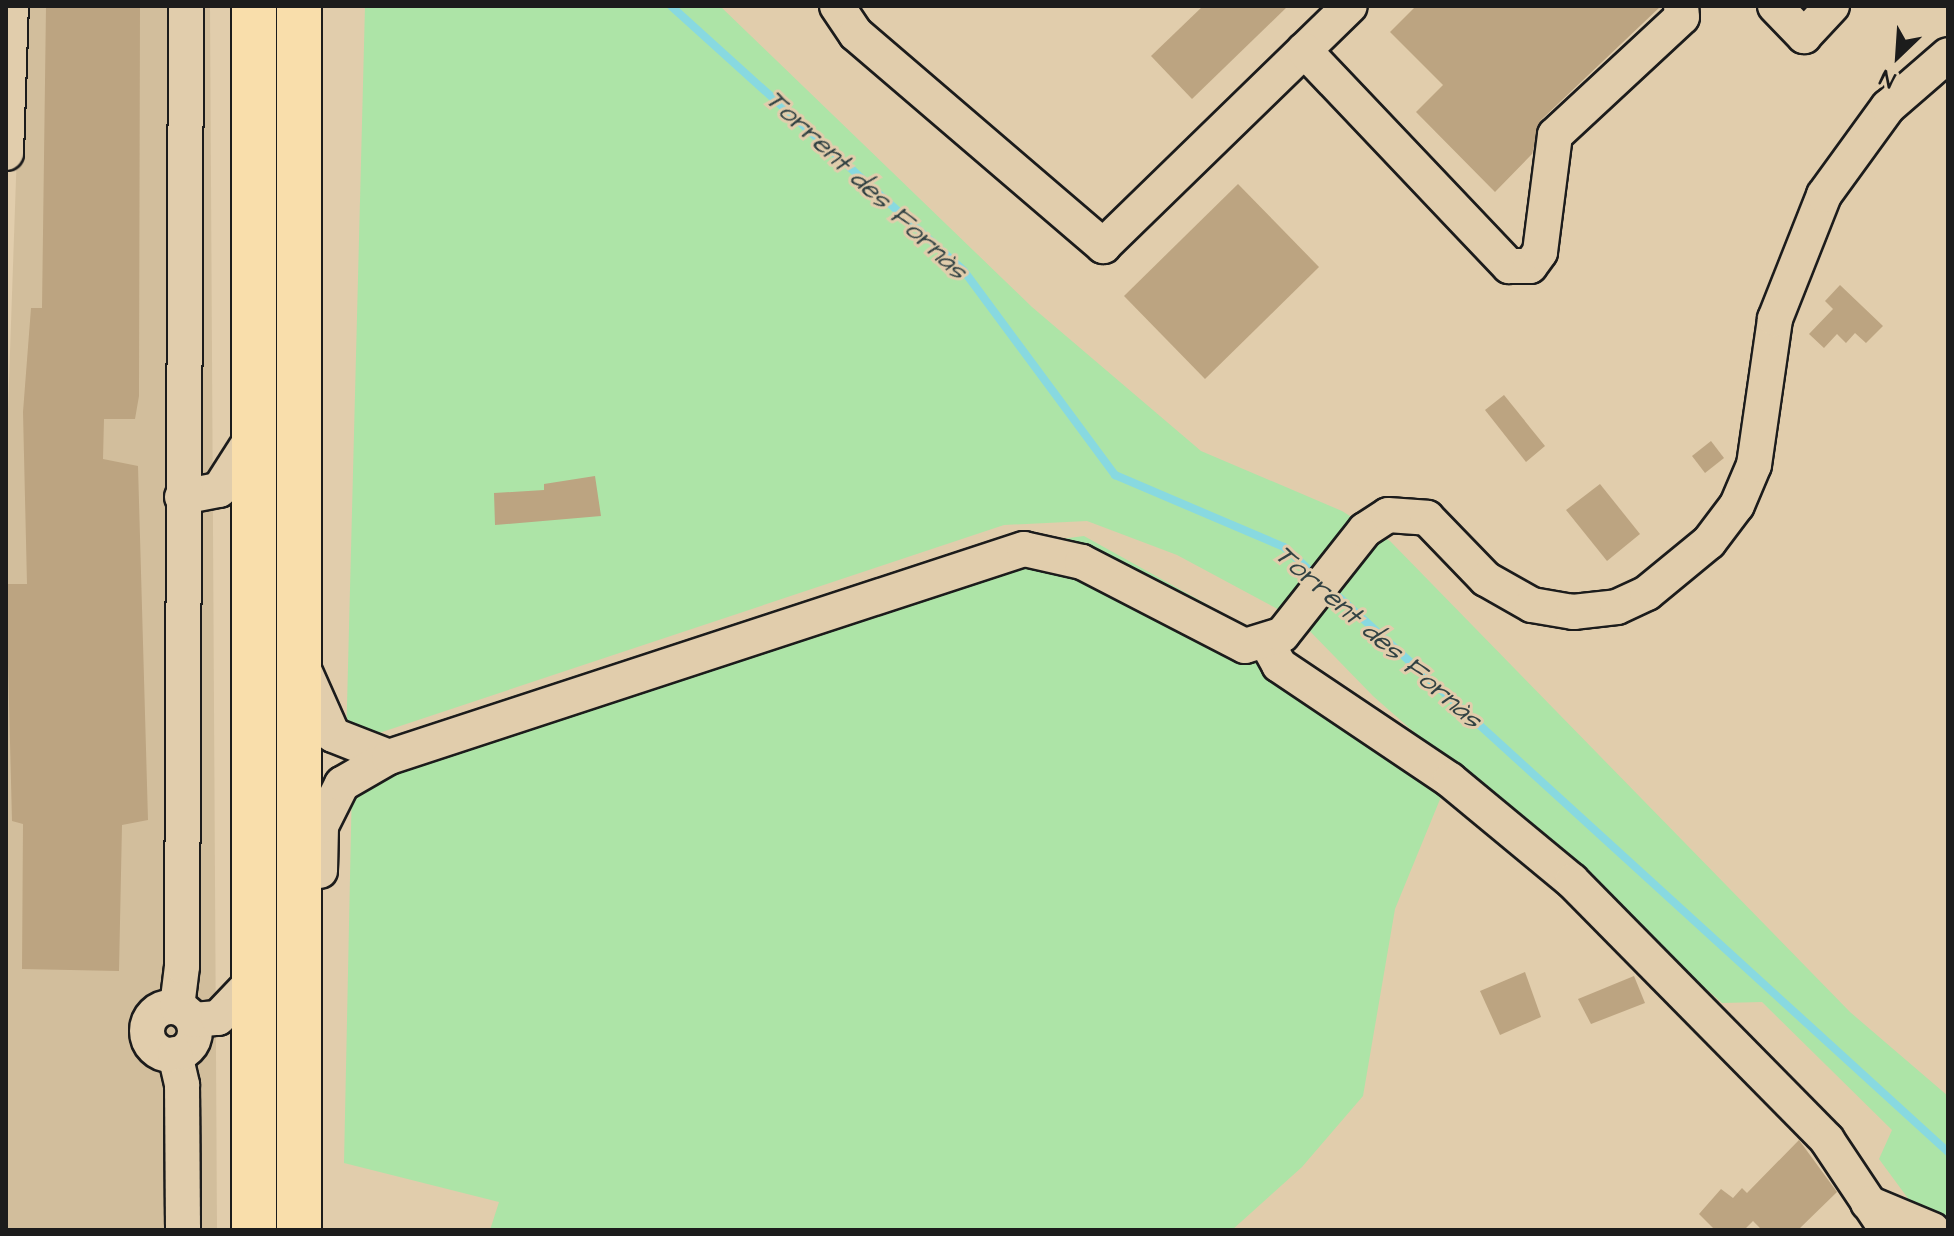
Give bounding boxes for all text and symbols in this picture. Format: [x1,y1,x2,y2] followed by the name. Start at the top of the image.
[1858,16,1938,96] north arrow
[1875,61,1900,95] text: N
[758,83,974,287] water label: Torrent des Fornàs
[1268,538,1488,736] water label: Torrent des Fornàs

